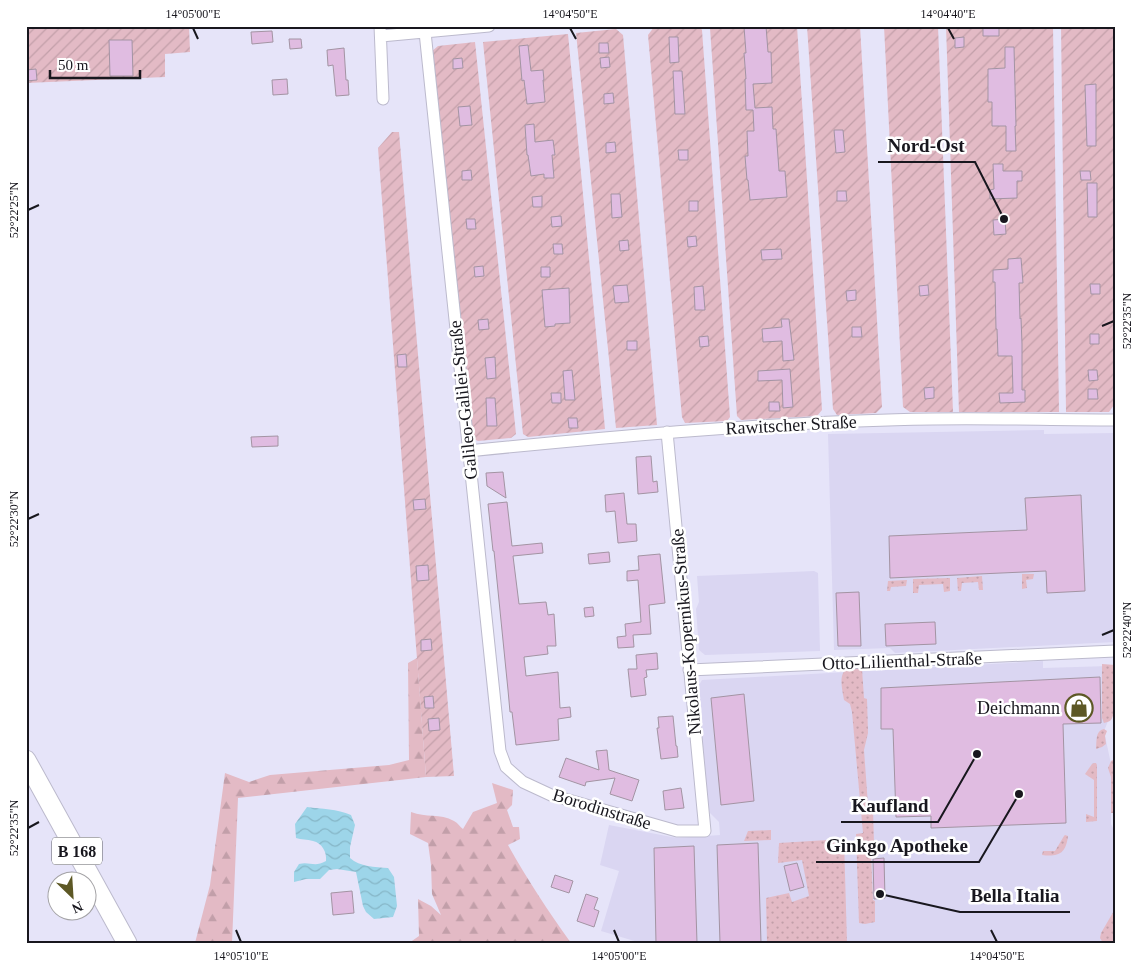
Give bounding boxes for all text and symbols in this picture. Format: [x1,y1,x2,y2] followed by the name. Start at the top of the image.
[165,7,221,21] text: 14°05'00"E
[542,7,598,21] text: 14°04'50"E
[920,7,976,21] text: 14°04'40"E
[50,48,140,80] scale bar
[58,57,89,73] text: 50 m
[878,128,975,162] callout: Nord-Ost
[887,135,965,156] text: Nord-Ost
[7,181,21,238] text: 52°22'25"N
[1120,292,1134,349] text: 52°22'35"N
[445,319,481,481] street label: Galileo-Galilei-Straße
[725,412,857,438] street label: Rawitscher Straße
[7,490,21,547] text: 52°22'30"N
[667,528,705,736] street label: Nikolaus-Kopernikus-Straße
[1120,601,1134,658] text: 52°22'40"N
[822,648,982,674] street label: Otto-Lilienthal-Straße
[1064,693,1094,723] shop icon: Deichmann
[977,698,1060,718] place label: Deichmann
[550,785,654,833] street label: Borodinstraße
[841,788,938,822] callout: Kaufland
[851,795,929,816] text: Kaufland
[7,799,21,856] text: 52°22'35"N
[816,828,979,862] callout: Ginkgo Apotheke
[826,835,968,856] text: Ginkgo Apotheke
[52,838,102,864] road number: B 168
[48,872,98,922] north arrow
[960,878,1070,912] callout: Bella Italia
[970,885,1060,906] text: Bella Italia
[70,898,85,916] text: N
[213,949,269,963] text: 14°05'10"E
[591,949,647,963] text: 14°05'00"E
[969,949,1025,963] text: 14°04'50"E

